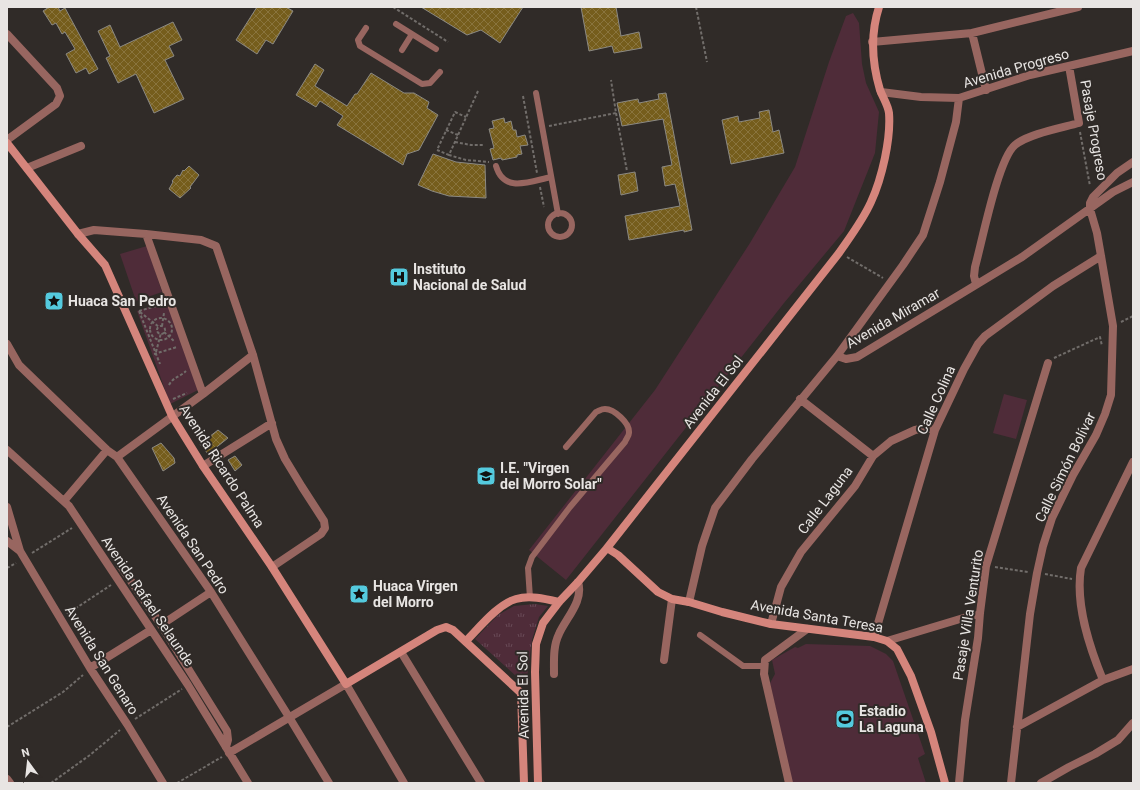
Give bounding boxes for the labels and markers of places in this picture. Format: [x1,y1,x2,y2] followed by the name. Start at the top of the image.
[413,261,526,293] place label: Instituto Nacional de Salud
[388,266,410,288] hospital icon: Instituto Nacional de Salud
[43,290,65,312] place icon: Huaca San Pedro
[68,293,176,309] place label: Huaca San Pedro
[500,460,602,492] place label: I.E. "Virgen del Morro Solar"
[475,465,497,487] school or university icon: I.E. "Virgen del Morro Solar"
[373,578,458,610] place label: Huaca Virgen del Morro
[348,583,370,605] place icon: Huaca Virgen del Morro
[859,703,924,735] place label: Estadio La Laguna
[834,708,856,730] sports icon: Estadio La Laguna

